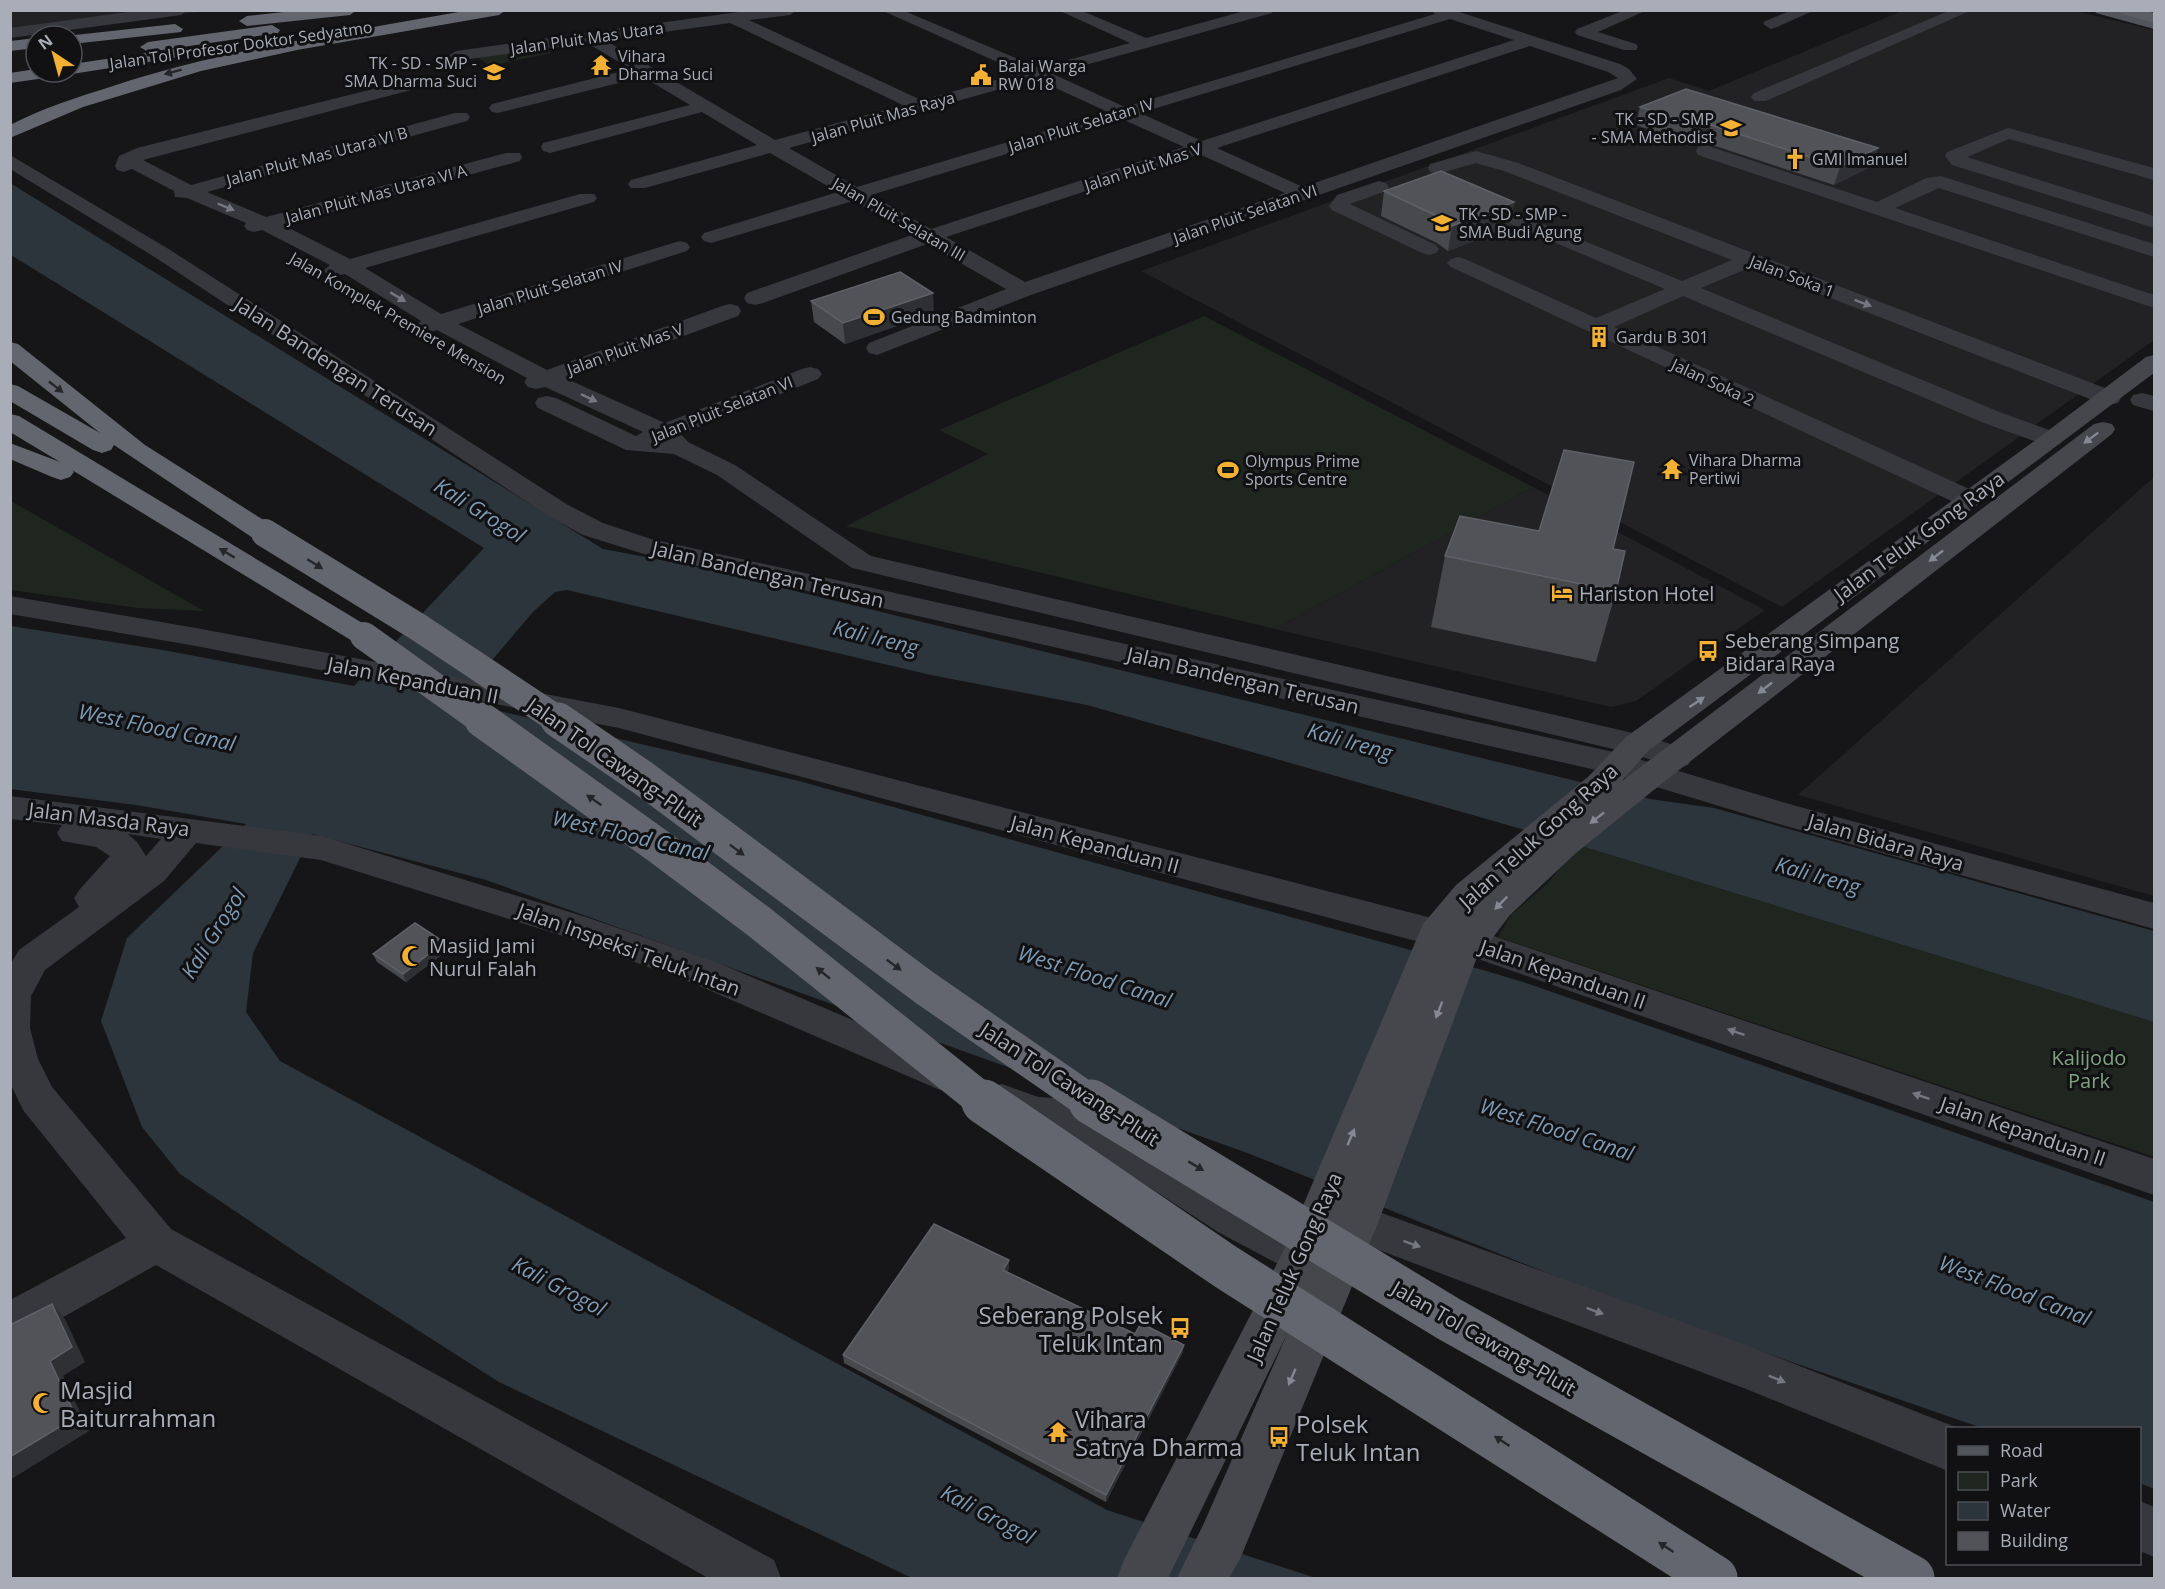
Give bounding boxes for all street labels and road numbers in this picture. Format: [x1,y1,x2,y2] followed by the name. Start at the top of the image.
[106,16,374,75] street label: Jalan Tol Profesor Doktor Sedyatmo
[507,16,665,60] street label: Jalan Pluit Mas Utara
[807,86,957,149] street label: Jalan Pluit Mas Raya
[1004,92,1157,158] street label: Jalan Pluit Selatan IV
[222,121,410,191] street label: Jalan Pluit Mas Utara VI B
[1080,138,1205,197] street label: Jalan Pluit Mas V
[281,159,470,229] street label: Jalan Pluit Mas Utara VI A
[827,171,970,266] street label: Jalan Pluit Selatan III
[1168,179,1320,250] street label: Jalan Pluit Selatan VI
[284,246,510,389] street label: Jalan Komplek Premiere Mension
[1745,249,1838,302] street label: Jalan Soka 1
[473,254,626,320] street label: Jalan Pluit Selatan IV
[228,289,443,442] street label: Jalan Bandengan Terusan
[562,318,687,381] street label: Jalan Pluit Mas V
[1666,352,1758,411] street label: Jalan Soka 2
[646,371,796,448] street label: Jalan Pluit Selatan VI
[1827,465,2010,608] street label: Jalan Teluk Gong Raya
[647,534,887,614] street label: Jalan Bandengan Terusan
[1122,640,1362,720] street label: Jalan Bandengan Terusan
[323,650,501,710] street label: Jalan Kepanduan II
[520,690,708,833] street label: Jalan Tol Cawang–Pluit
[1451,757,1623,916] street label: Jalan Teluk Gong Raya
[25,795,191,842] street label: Jalan Masda Raya
[1803,806,1967,877] street label: Jalan Bidara Raya
[1006,808,1182,879] street label: Jalan Kepanduan II
[512,895,744,1002] street label: Jalan Inspeksi Teluk Intan
[1475,932,1649,1015] street label: Jalan Kepanduan II
[974,1015,1165,1152] street label: Jalan Tol Cawang–Pluit
[1935,1089,2109,1172] street label: Jalan Kepanduan II
[1239,1168,1348,1368] street label: Jalan Teluk Gong Raya
[1385,1273,1581,1402] street label: Jalan Tol Cawang–Pluit

